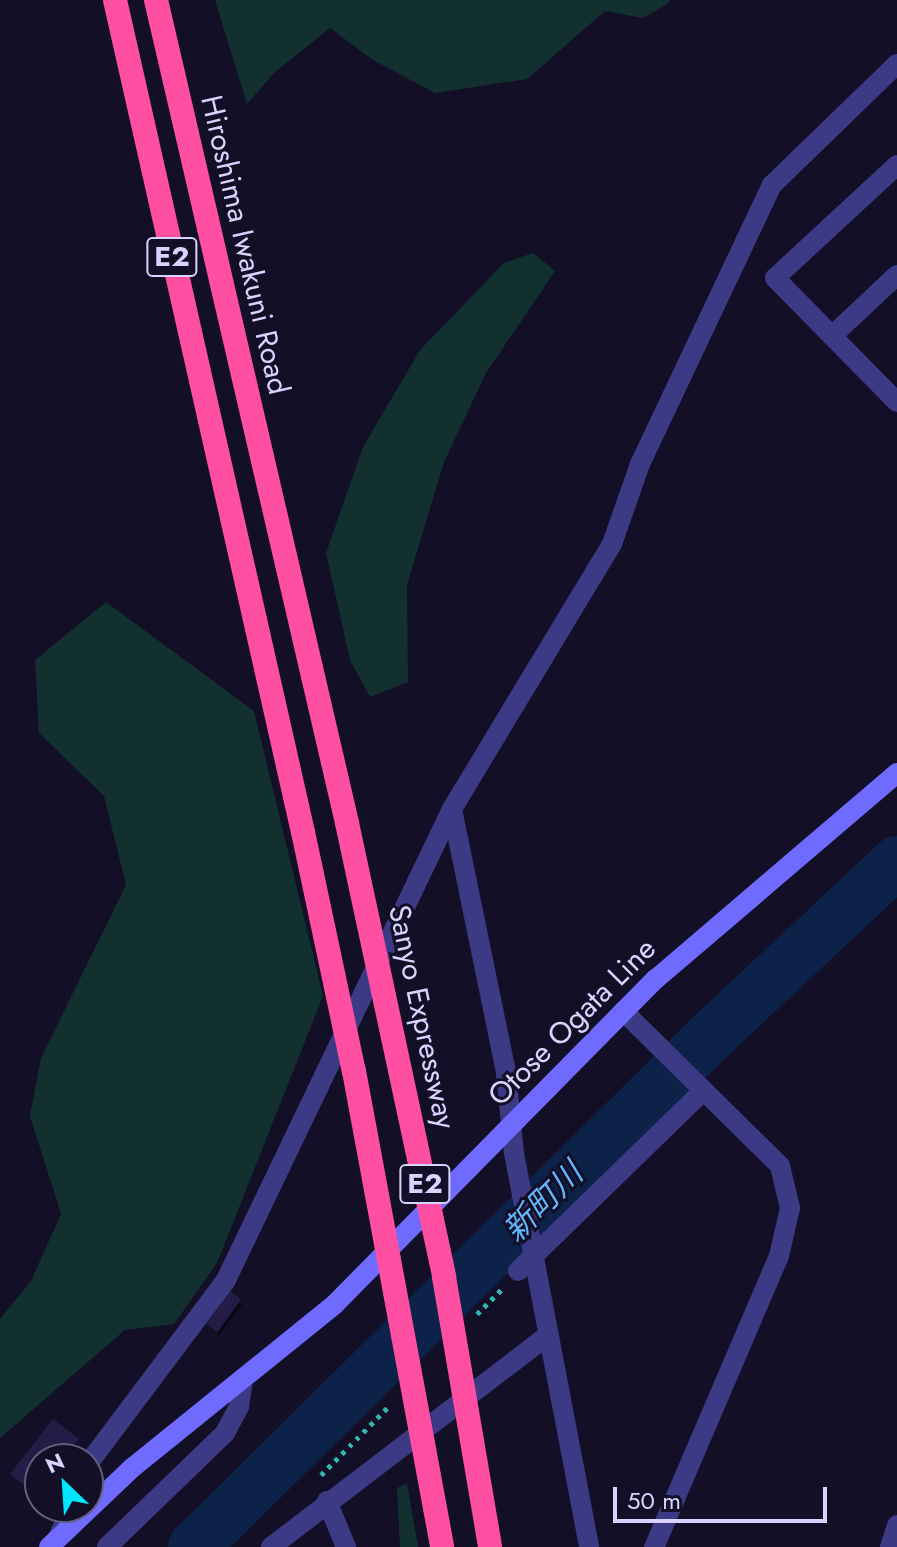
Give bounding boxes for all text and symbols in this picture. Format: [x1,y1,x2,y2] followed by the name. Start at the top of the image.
[193,92,297,398] street label: Hiroshima Iwakuni Road
[146,233,198,281] road number: E2
[381,902,463,1132] street label: Sanyo Expressway
[481,931,663,1113] street label: Otose Ogata Line
[495,1154,591,1250] water label: 新町川
[399,1160,451,1208] road number: E2
[24,1443,104,1523] north arrow
[40,1445,69,1481] text: N
[617,1471,831,1521] scale bar
[627,1483,681,1518] text: 50 m

